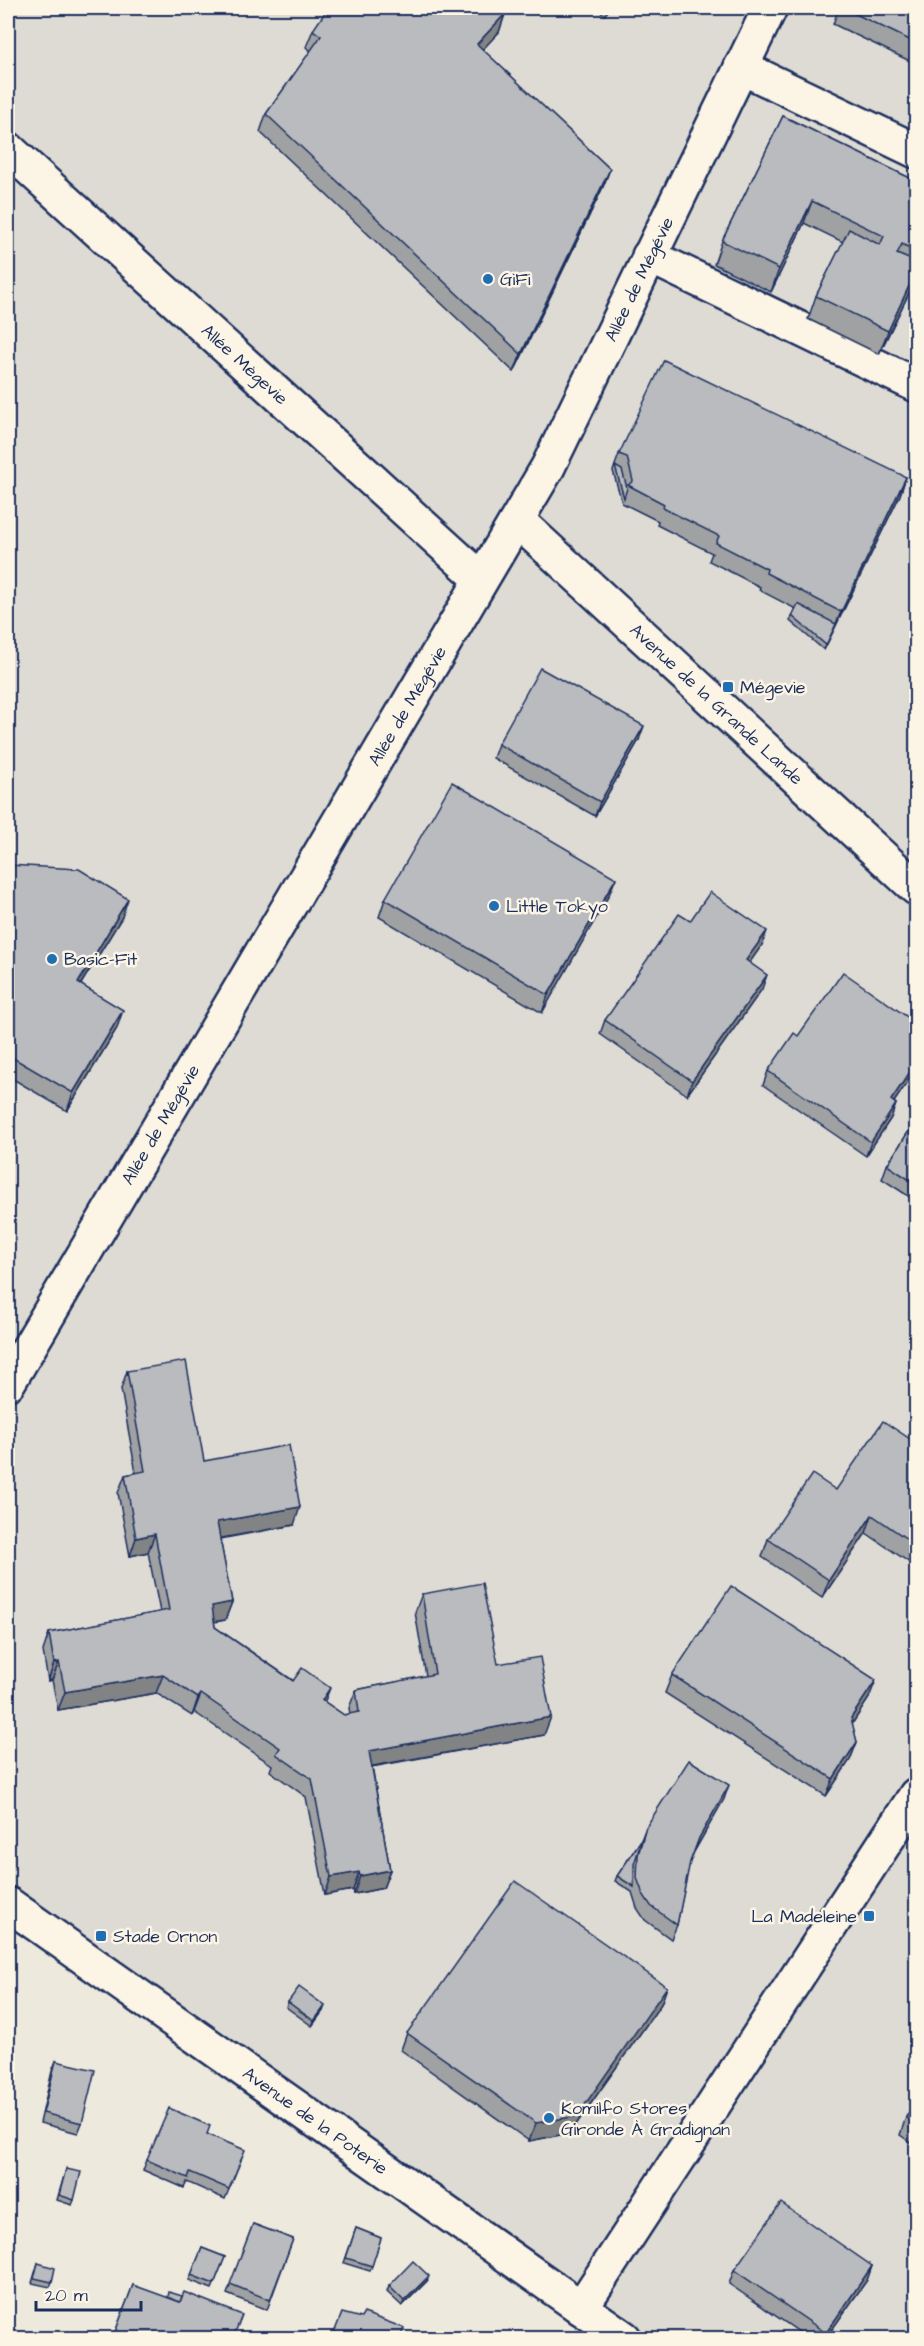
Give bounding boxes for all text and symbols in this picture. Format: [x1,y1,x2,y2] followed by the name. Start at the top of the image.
[598,212,680,346] street label: Allée de Mégévie
[500,267,531,292] place label: GiFi
[481,272,495,286] marker: GiFi
[196,318,294,410] street label: Allée Mègevie
[624,618,809,791] street label: Avenue de la Grande Lande
[362,641,453,771] street label: Allée de Mégévie
[740,675,806,701] place label: Mégevie
[721,680,735,694] marker: Mégevie
[506,894,608,920] place label: Little Tokyo
[487,899,501,913] marker: Little Tokyo
[64,947,138,972] place label: Basic-Fit
[45,952,59,966] marker: Basic-Fit
[115,1060,206,1189] street label: Allée de Mégévie
[751,1904,857,1929] place label: La Madeleine
[862,1909,876,1923] marker: La Madeleine
[113,1924,217,1949] place label: Stade Ornon
[94,1929,108,1943] marker: Stade Ornon
[238,2061,393,2181] street label: Avenue de la Poterie
[561,2096,730,2143] place label: Komilfo Stores Gironde À Gradignan
[542,2111,556,2125] marker: Komilfo Stores Gironde À Gradignan
[36,2274,141,2312] scale bar
[45,2283,88,2308] text: 20 m

